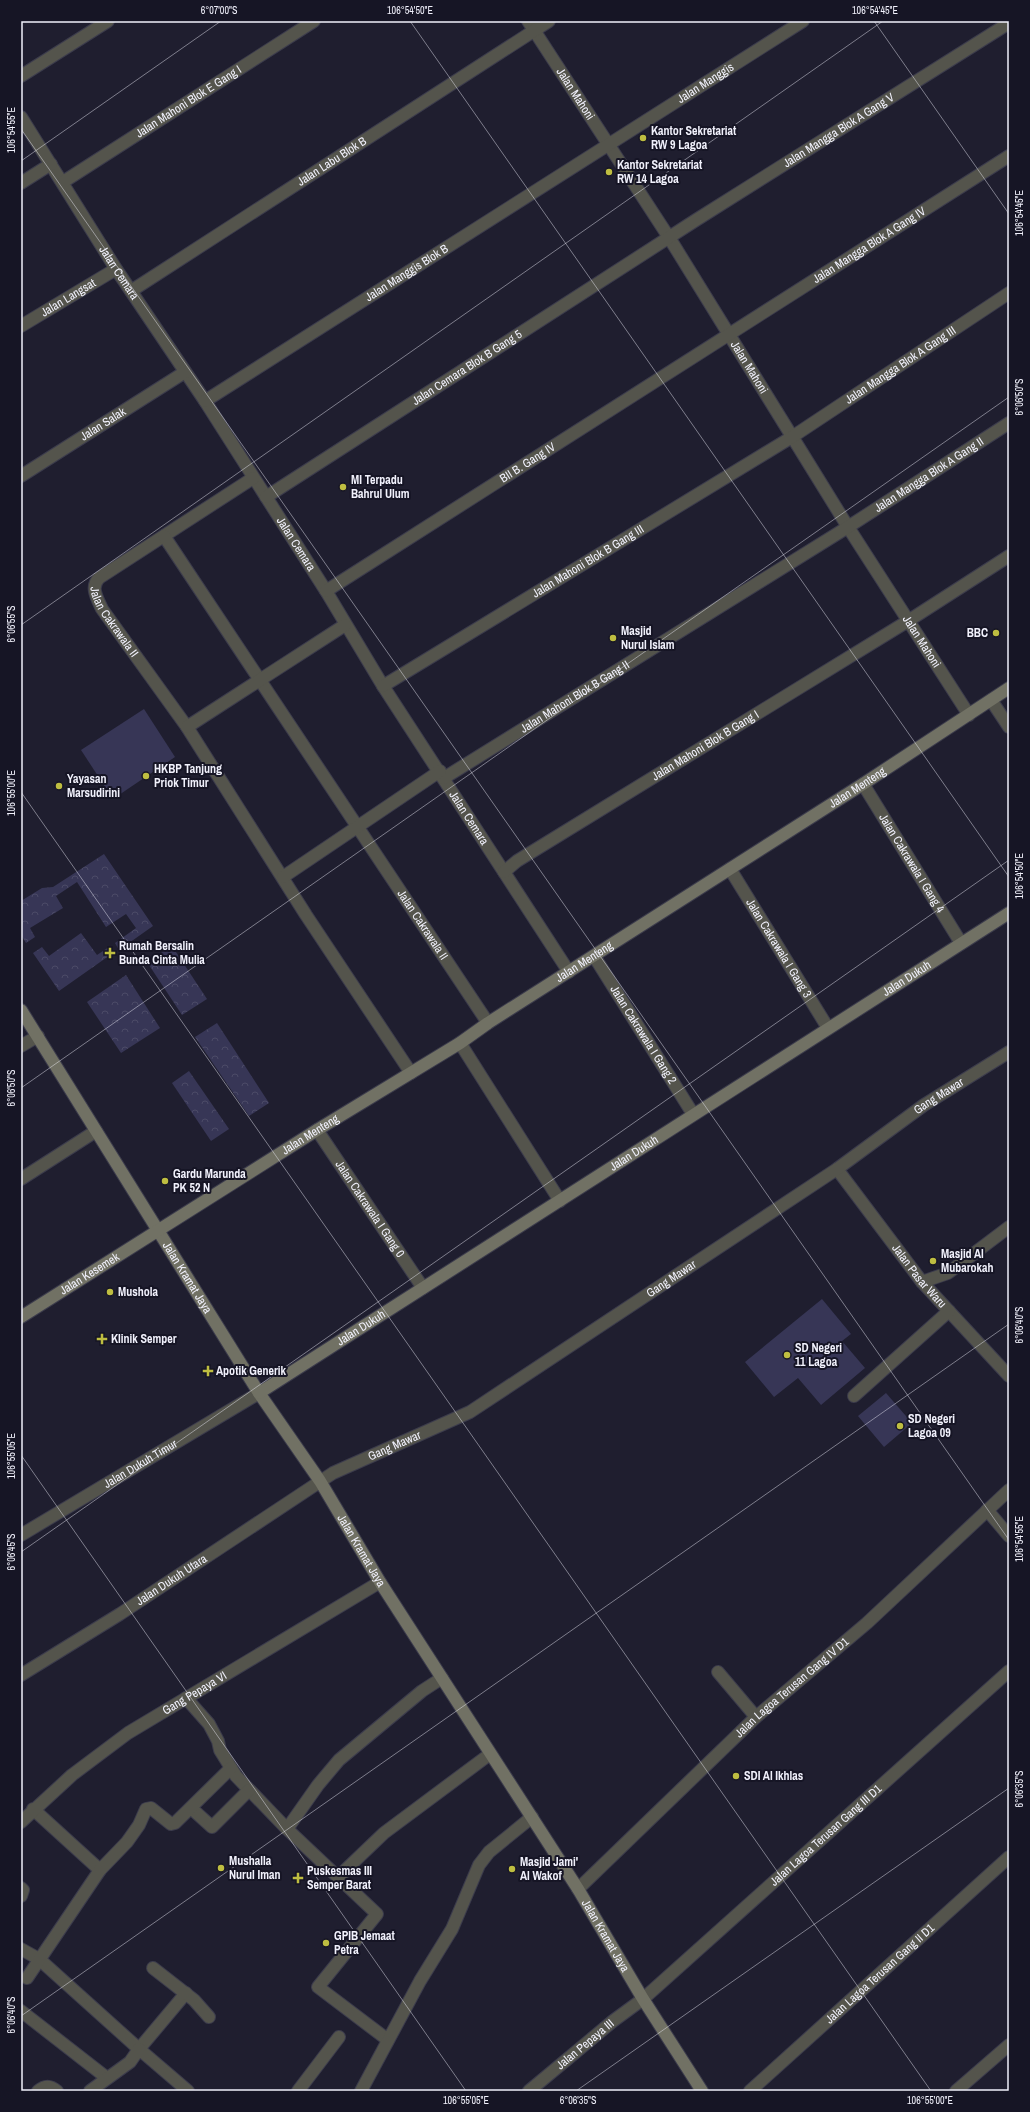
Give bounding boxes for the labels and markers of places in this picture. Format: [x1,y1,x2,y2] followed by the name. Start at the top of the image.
[651,123,737,153] place label: Kantor Sekretariat RW 9 Lagoa
[638,133,648,143] marker: Kantor Sekretariat RW 9 Lagoa
[617,157,703,187] place label: Kantor Sekretariat RW 14 Lagoa
[604,167,614,177] marker: Kantor Sekretariat RW 14 Lagoa
[351,472,410,502] place label: MI Terpadu Bahrul Ulum
[338,482,348,492] marker: MI Terpadu Bahrul Ulum
[621,623,675,653] place label: Masjid Nurul Islam
[967,625,988,641] place label: BBC
[991,628,1001,638] marker: BBC
[608,633,618,643] marker: Masjid Nurul Islam
[154,761,222,791] place label: HKBP Tanjung Priok Timur
[67,771,120,801] place label: Yayasan Marsudirini
[141,771,151,781] marker: HKBP Tanjung Priok Timur
[54,781,64,791] marker: Yayasan Marsudirini
[119,938,205,968] place label: Rumah Bersalin Bunda Cinta Mulia
[104,947,116,959] marker: Rumah Bersalin Bunda Cinta Mulia
[173,1166,246,1196] place label: Gardu Marunda PK 52 N
[160,1176,170,1186] marker: Gardu Marunda PK 52 N
[941,1246,994,1276] place label: Masjid Al Mubarokah
[928,1256,938,1266] marker: Masjid Al Mubarokah
[118,1284,158,1300] place label: Mushola
[105,1287,115,1297] marker: Mushola
[111,1331,177,1347] place label: Klinik Semper
[96,1333,108,1345] marker: Klinik Semper
[795,1340,842,1370] place label: SD Negeri 11 Lagoa
[782,1350,792,1360] marker: SD Negeri 11 Lagoa
[216,1363,287,1379] place label: Apotik Generik
[203,1366,213,1376] marker: Apotik Generik
[908,1411,955,1441] place label: SD Negeri Lagoa 09
[895,1421,905,1431] marker: SD Negeri Lagoa 09
[744,1768,804,1784] place label: SDI Al Ikhlas
[731,1771,741,1781] marker: SDI Al Ikhlas
[229,1853,280,1883] place label: Mushalla Nurul Iman
[520,1854,578,1884] place label: Masjid Jami' Al Wakof
[216,1863,226,1873] marker: Mushalla Nurul Iman
[307,1863,372,1893] place label: Puskesmas III Semper Barat
[507,1864,517,1874] marker: Masjid Jami' Al Wakof
[292,1872,304,1884] marker: Puskesmas III Semper Barat
[334,1928,395,1958] place label: GPIB Jemaat Petra
[321,1938,331,1948] marker: GPIB Jemaat Petra

